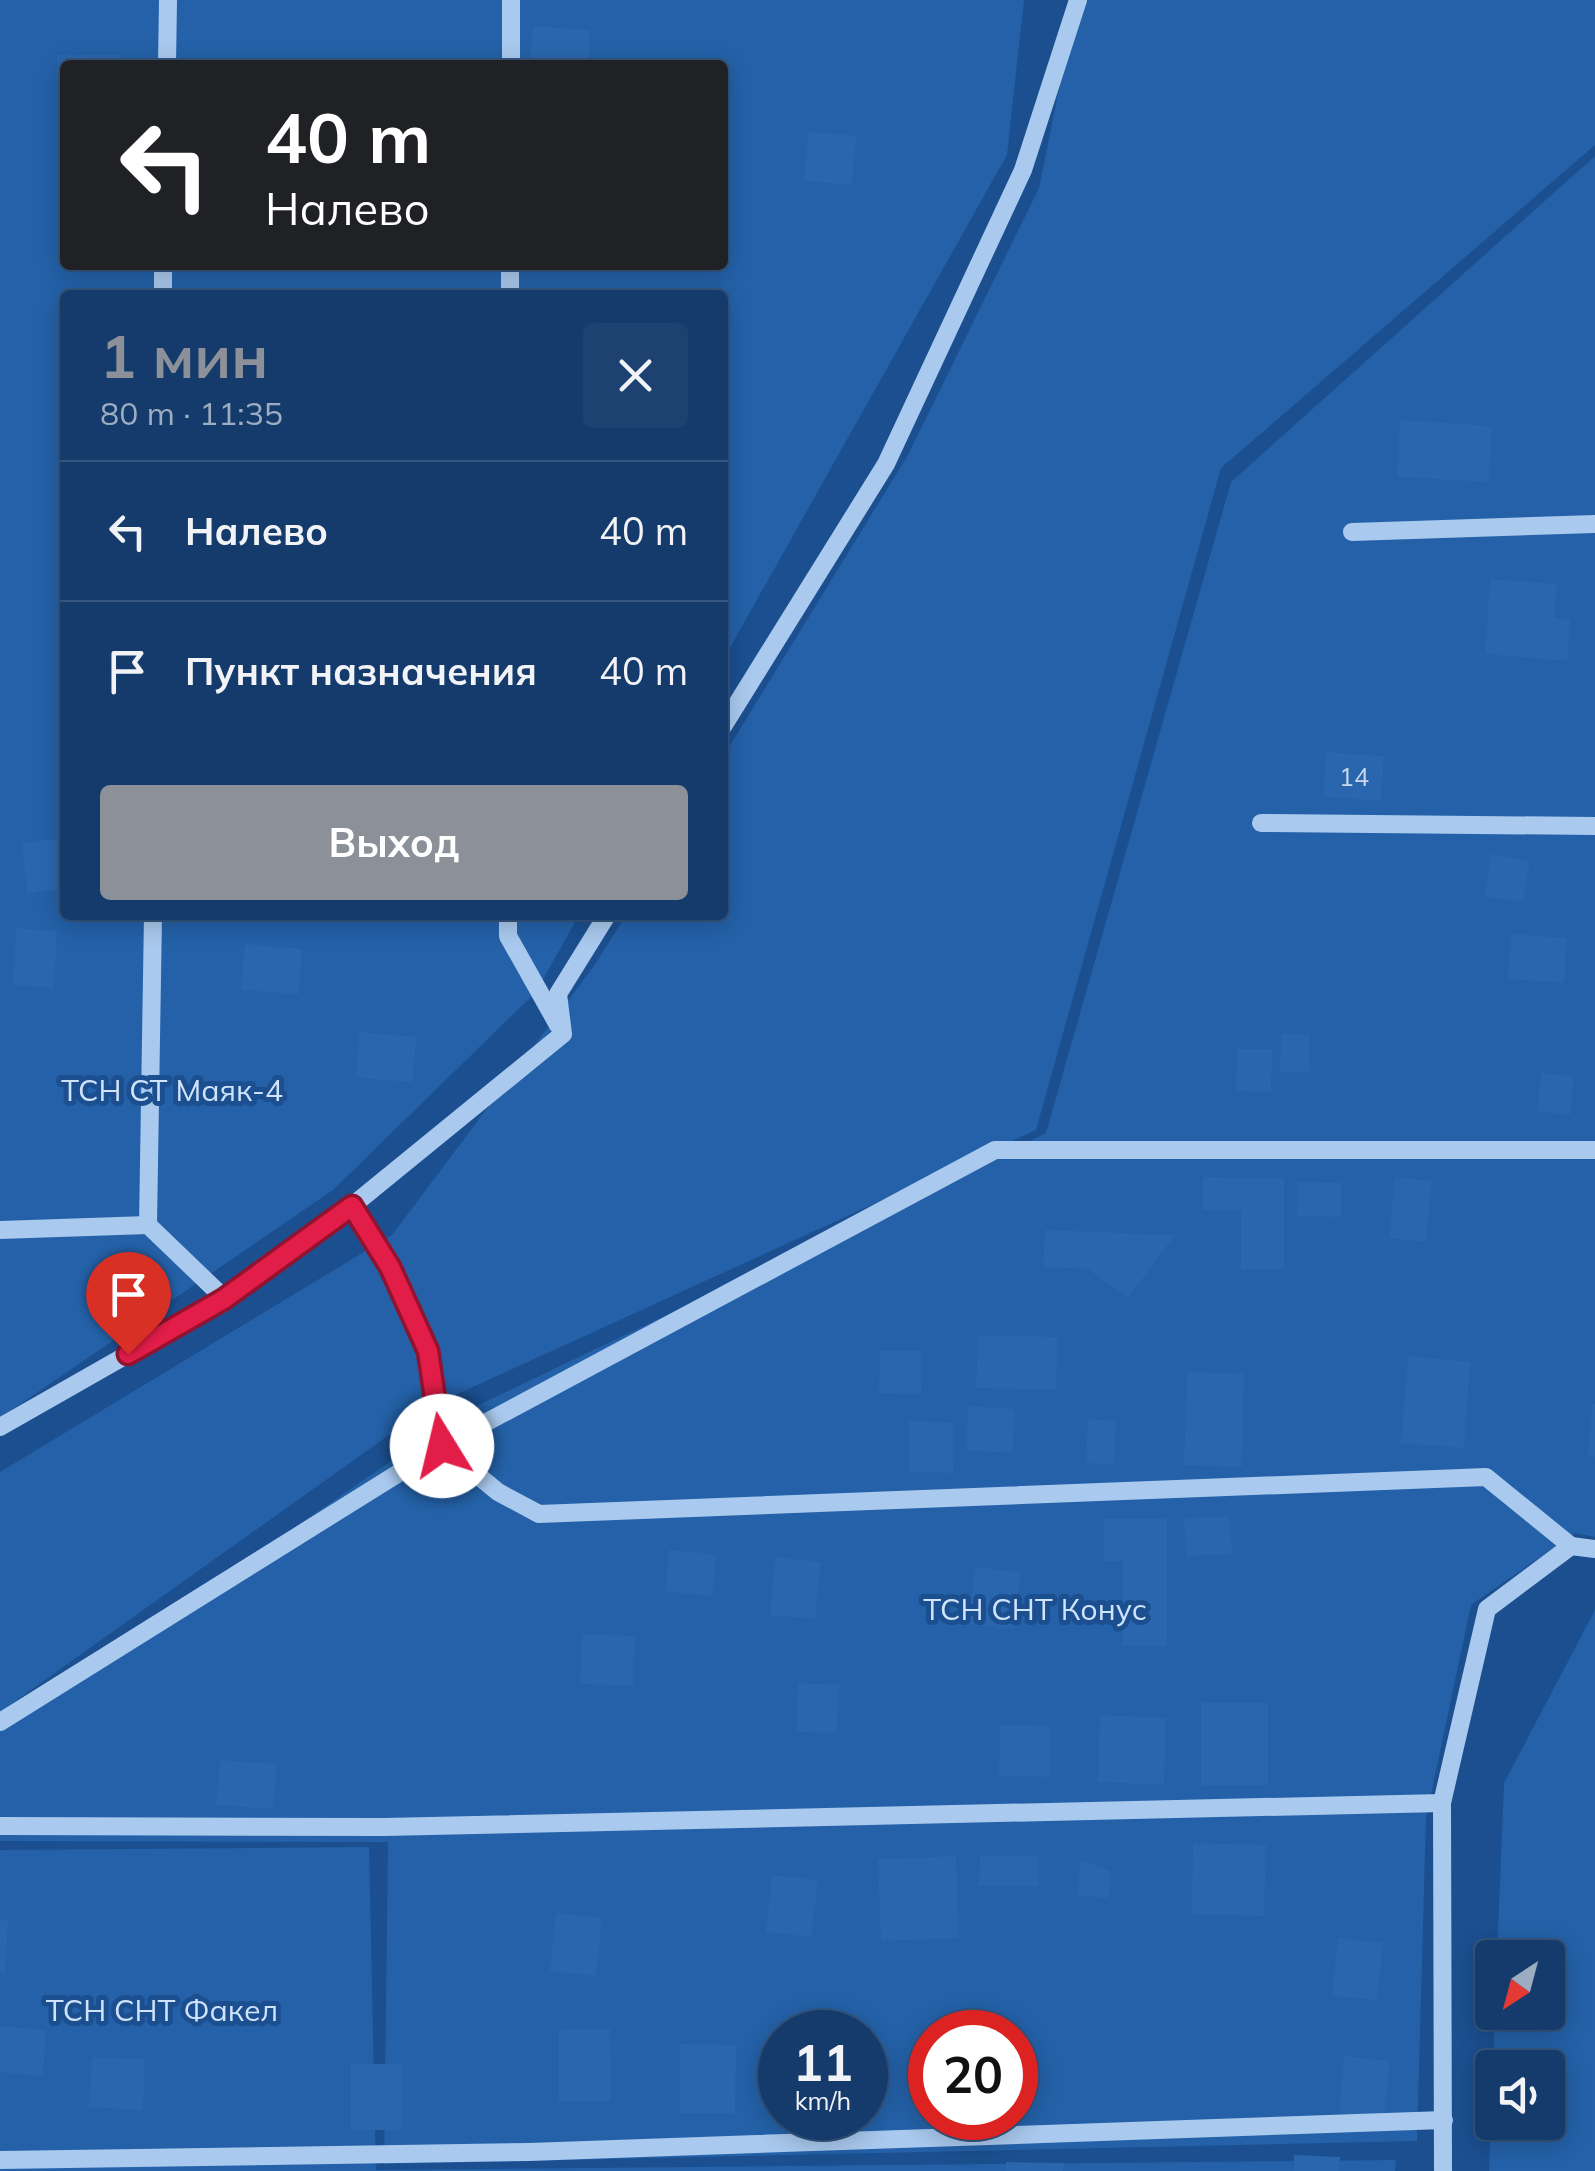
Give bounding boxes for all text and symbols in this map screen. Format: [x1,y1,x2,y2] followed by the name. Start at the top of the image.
[265,93,431,181] text: 40 m
[100,100,230,230] icon: left
[265,180,430,236] text: Налево
[100,318,268,393] text: 1 мин
[583,323,688,428] button: close
[100,393,283,433] text: 80 m · 11:35
[100,504,155,559] icon: left
[185,507,328,555] text: Налево
[599,507,688,555] text: 40 m
[100,644,155,699] icon: arrive
[185,647,537,695] text: Пункт назначения
[599,647,688,695] text: 40 m
[1339,761,1369,792] house number: 14
[100,785,688,900] button: Выход
[61,1071,283,1109] park label: ТСН СТ Маяк-4
[86,1252,171,1355] pin
[101,1267,156,1322] icon: arrive
[390,1394,494,1498] position arrow
[923,1590,1147,1628] park label: ТСН СНТ Конус
[1475,1940,1565,2030] north arrow
[1475,1940,1565,2140] map controls
[46,1991,278,2029] park label: ТСН СНТ Факел
[908,2010,1038,2140] speed limit sign: 20
[793,2031,853,2094] text: 11
[1475,2050,1565,2140] button: sound
[795,2085,851,2116] text: km/h

